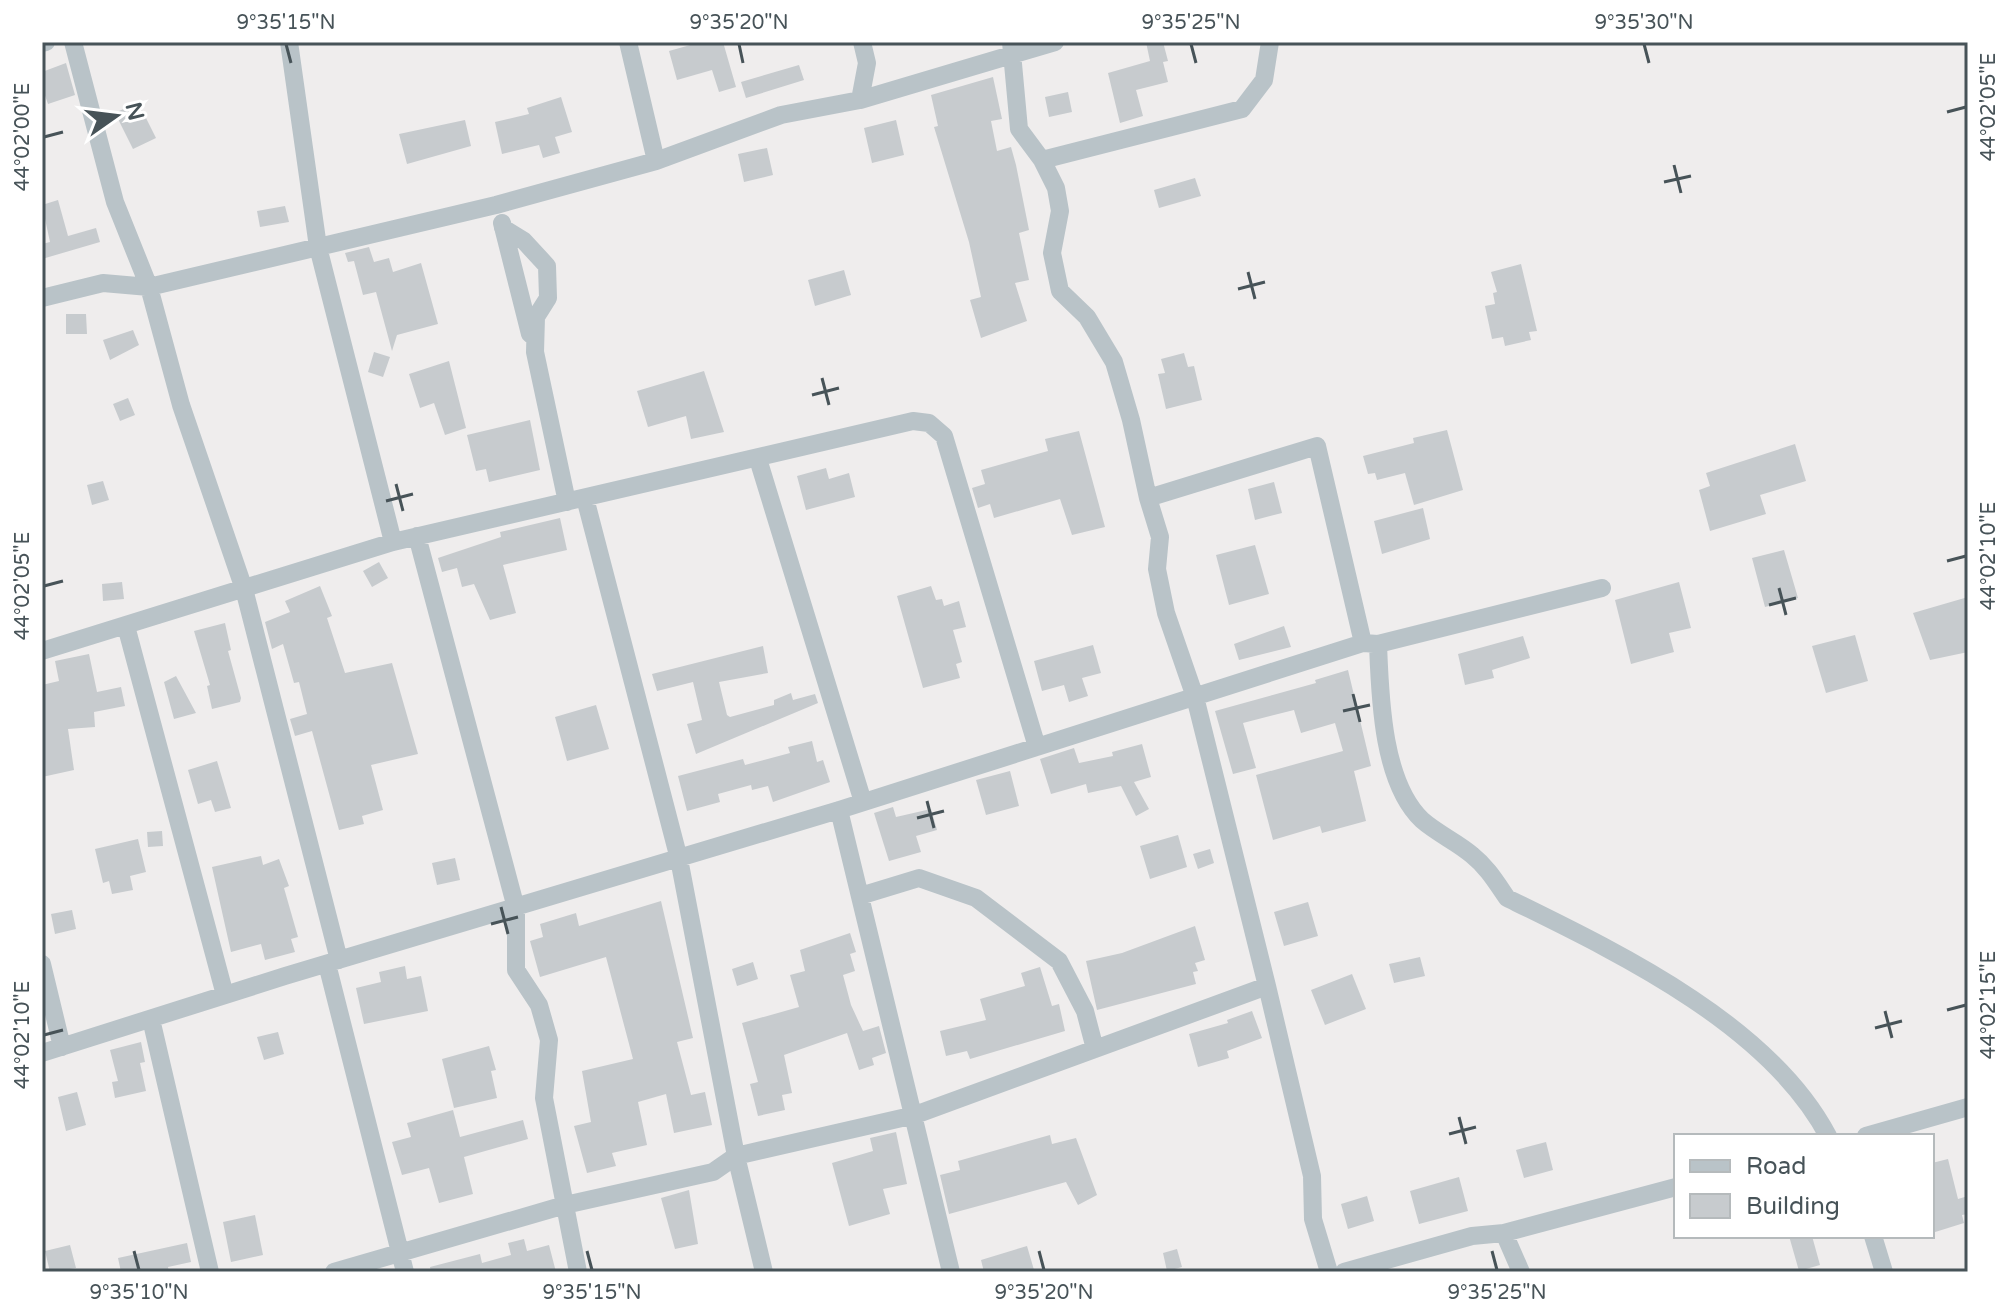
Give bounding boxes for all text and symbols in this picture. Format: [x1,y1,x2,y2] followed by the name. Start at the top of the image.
[236,11,336,35] text: 9°35'15"N
[689,11,789,35] text: 9°35'20"N
[1141,11,1241,35] text: 9°35'25"N
[1594,11,1694,35] text: 9°35'30"N
[1977,53,2001,161] text: 44°02'05"E
[76,76,156,156] north arrow
[11,83,35,191] text: 44°02'00"E
[120,100,149,123] text: N
[1977,502,2001,610] text: 44°02'10"E
[11,532,35,640] text: 44°02'05"E
[1977,951,2001,1059] text: 44°02'15"E
[11,981,35,1089] text: 44°02'10"E
[1674,1134,1934,1238] legend
[1746,1152,1806,1181] text: Road
[1746,1192,1840,1221] text: Building
[89,1281,189,1305] text: 9°35'10"N
[542,1281,642,1305] text: 9°35'15"N
[994,1281,1094,1305] text: 9°35'20"N
[1447,1281,1547,1305] text: 9°35'25"N

